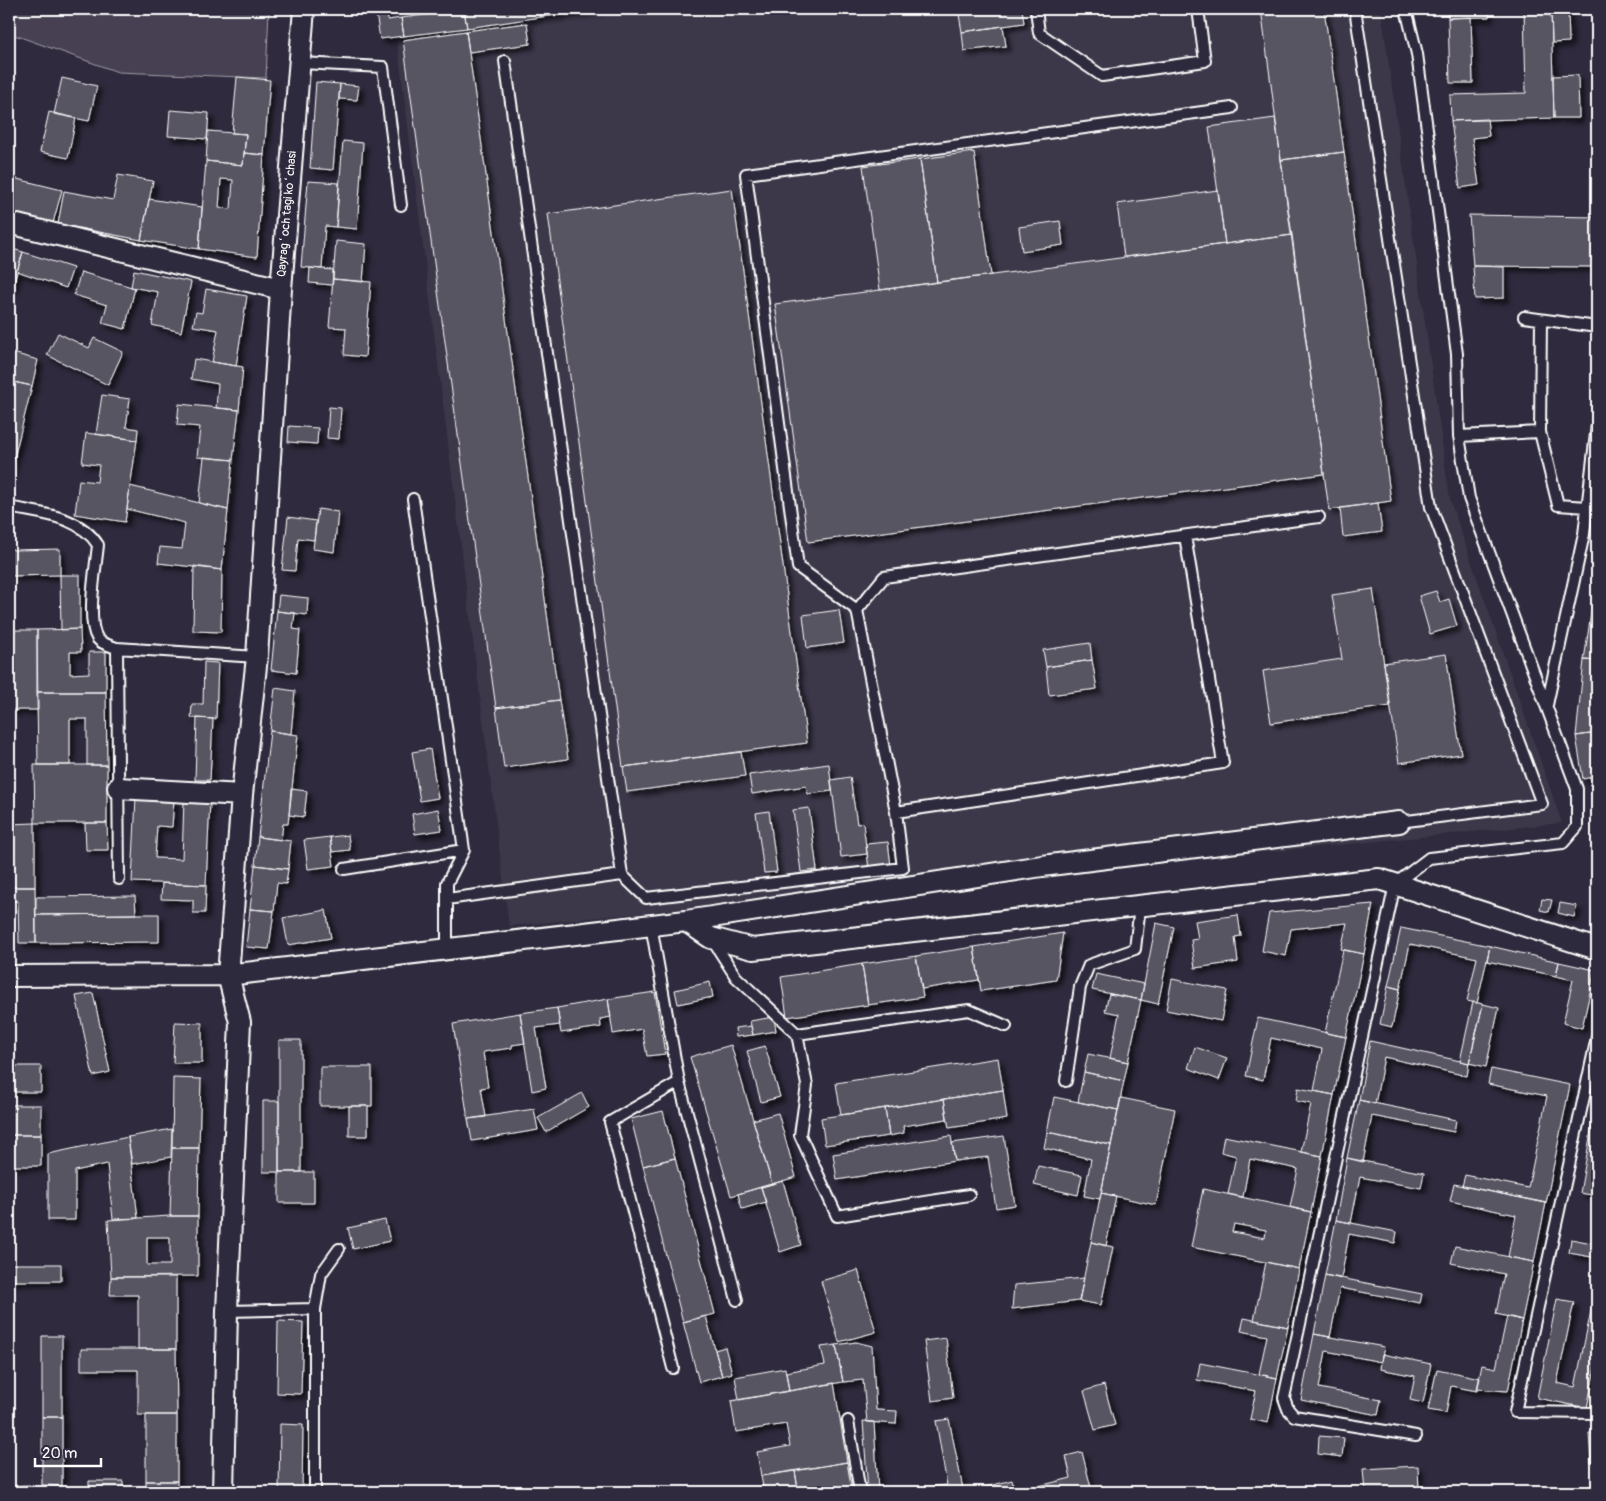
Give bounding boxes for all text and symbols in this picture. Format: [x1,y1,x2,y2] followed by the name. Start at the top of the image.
[274,150,300,278] street label: Qayragʻoch tagi koʻchasi
[35,1436,101,1468] scale bar
[42,1444,77,1463] text: 20 m

